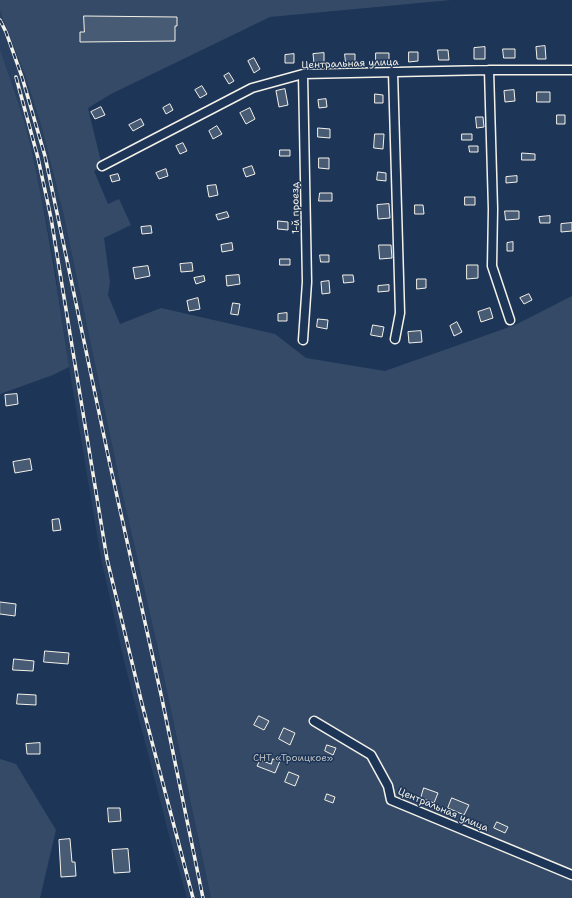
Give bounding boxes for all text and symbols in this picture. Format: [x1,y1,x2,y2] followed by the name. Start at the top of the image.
[301,56,399,72] street label: Центральная улица
[290,182,302,234] street label: 1-й проезд
[253,752,333,764] park label: СНТ «Троицкое»
[396,785,490,835] street label: Центральная улица

